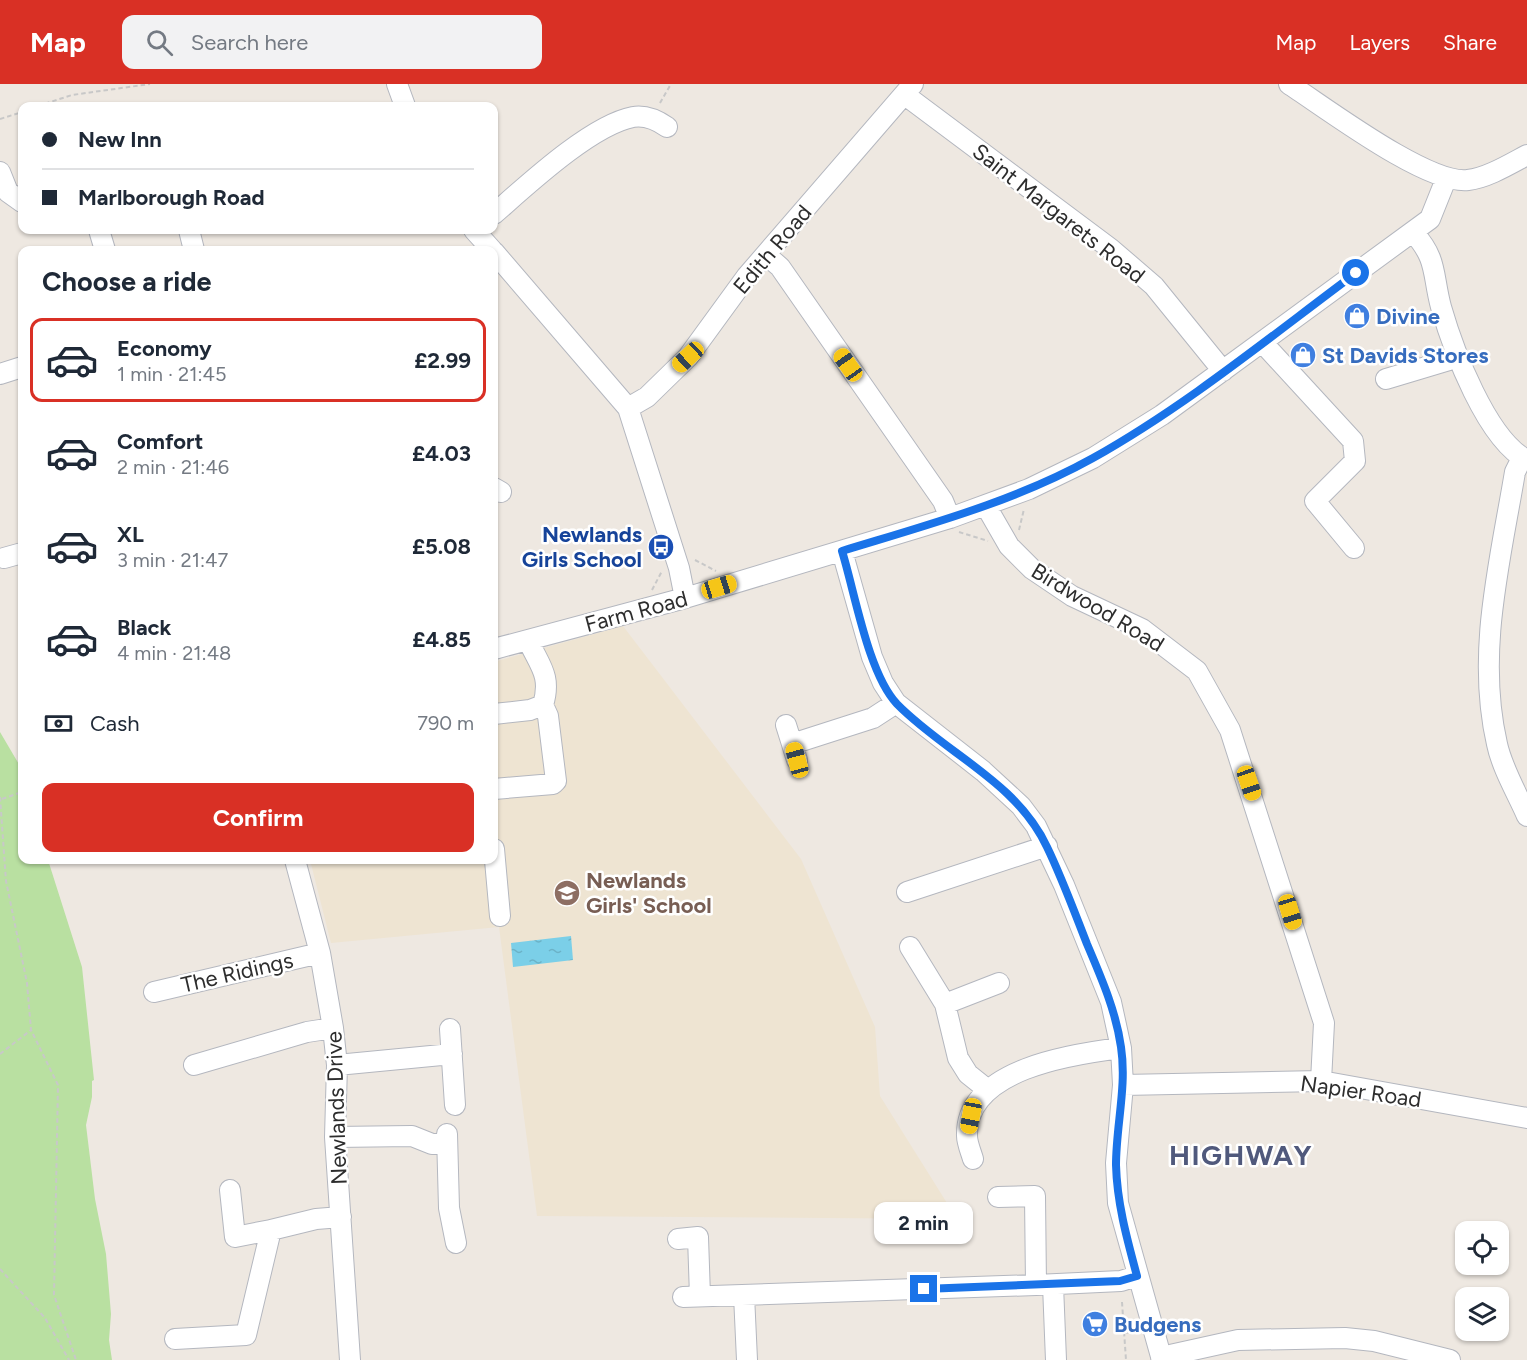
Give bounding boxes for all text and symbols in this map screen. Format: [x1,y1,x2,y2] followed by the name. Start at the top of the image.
[122,15,542,69] search box
[30,25,86,59] text: Map
[143,26,176,59] icon: search
[191,29,308,56] text: Search here
[1276,30,1316,55] text: Map
[1349,30,1410,55] text: Layers
[1443,30,1497,55] text: Share
[78,126,162,153] text: New Inn
[967,138,1150,289] street label: Saint Margarets Road
[78,184,265,211] text: Marlborough Road
[727,199,817,299] street label: Edith Road
[1342,259,1369,286] route start
[42,265,211,298] text: Choose a ride
[1342,301,1372,331] shop icon: Divine
[1376,303,1440,330] place label: Divine
[45,333,99,387] icon: car
[117,335,212,362] text: Economy
[669,338,707,376] car
[1288,340,1318,370] shop icon: St Davids Stores
[1322,342,1488,369] place label: St Davids Stores
[830,345,866,385] car
[414,347,471,374] text: £2.99
[117,362,226,386] text: 1 min · 21:45
[45,426,99,480] icon: car
[117,428,203,455] text: Comfort
[412,440,471,467] text: £4.03
[117,455,229,479] text: 2 min · 21:46
[45,519,99,573] icon: car
[117,521,144,548] text: XL
[522,521,642,573] place label: Newlands Girls School
[646,532,676,562] bus stop icon: Newlands Girls School
[412,533,471,560] text: £5.08
[117,548,228,572] text: 3 min · 21:47
[1026,557,1169,658] street label: Birdwood Road
[699,573,739,601] car
[582,585,690,638] street label: Farm Road
[45,612,99,666] icon: car
[117,614,171,641] text: Black
[412,626,471,653] text: £4.85
[117,641,231,665] text: 4 min · 21:48
[42,707,75,740] icon: cash
[90,710,140,737] text: Cash
[417,711,474,735] text: 790 m
[784,740,810,780] car
[1235,763,1263,803] car
[42,783,474,852] button: Confirm
[586,867,712,919] place label: Newlands Girls' School
[552,878,582,908] school or university icon: Newlands Girls' School
[1276,892,1304,932] car
[178,946,296,998] street label: The Ridings
[320,1031,353,1185] street label: Newlands Drive
[1299,1070,1423,1113] street label: Napier Road
[959,1097,983,1135] car
[1169,1138,1313,1172] district label: HIGHWAY
[874,1202,974,1244] callout: 2 min
[898,1211,949,1235] text: 2 min
[1455,1221,1509,1341] map controls
[1455,1221,1509,1275] button: locate
[910,1275,937,1302] route end
[1455,1287,1509,1341] button: layers
[1080,1309,1110,1339] supermarket icon: Budgens
[1114,1311,1201,1338] place label: Budgens

